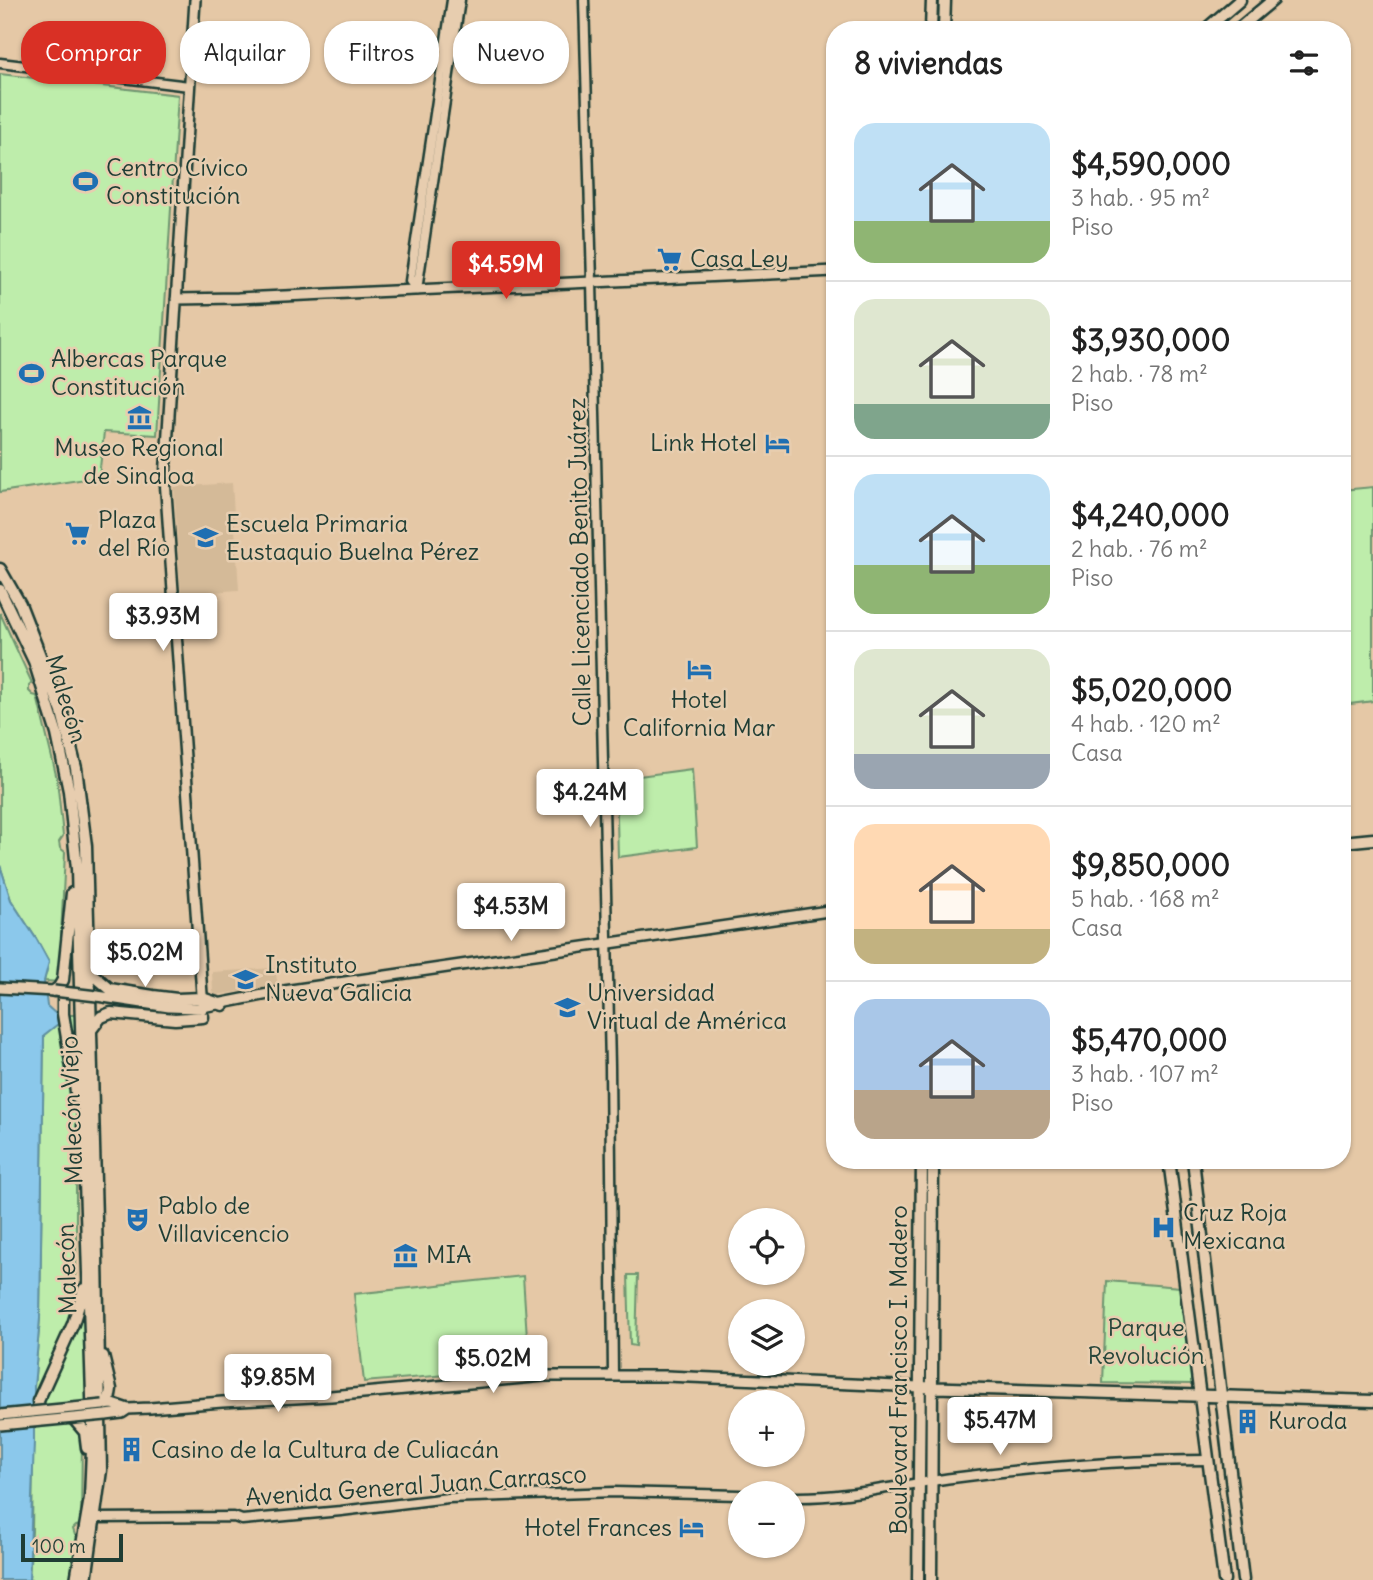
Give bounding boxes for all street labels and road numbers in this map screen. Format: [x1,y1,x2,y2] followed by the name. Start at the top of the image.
[561,397,597,727] street label: Calle Licenciado Benito Juárez
[39,651,95,747] street label: Malecón
[53,1035,89,1185] street label: Malecón Viejo
[883,1205,913,1535] street label: Boulevard Francisco I. Madero
[49,1223,83,1315] street label: Malecón
[244,1458,588,1512] street label: Avenida General Juan Carrasco

